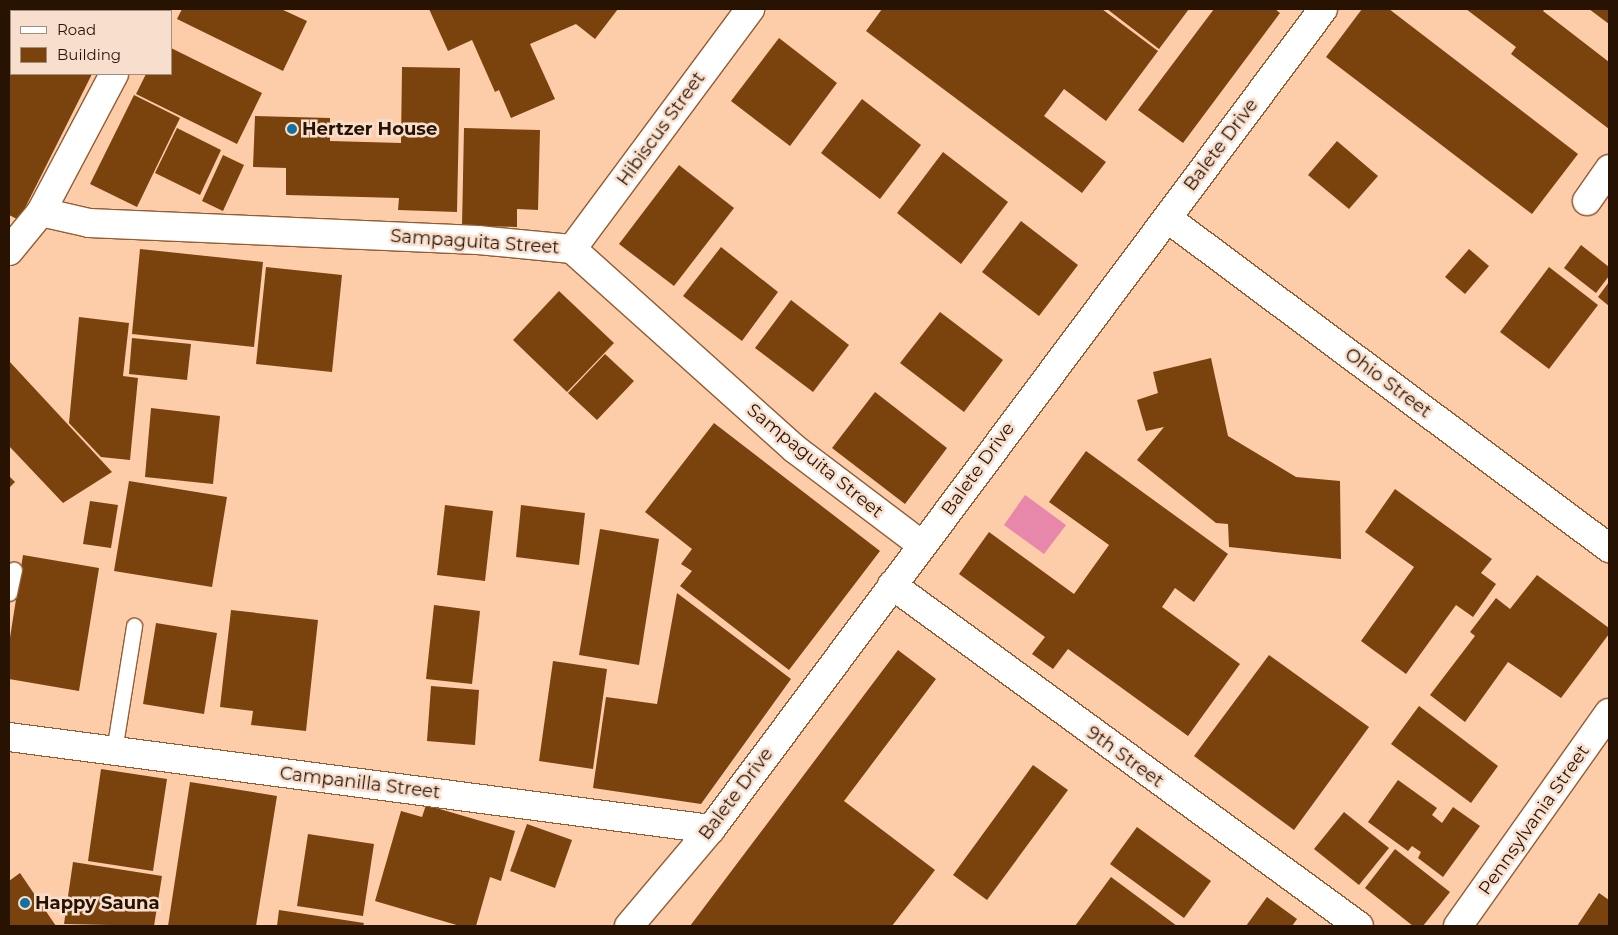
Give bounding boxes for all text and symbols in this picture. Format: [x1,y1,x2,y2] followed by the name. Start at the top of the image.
[10,10,172,75] legend
[57,20,96,39] text: Road
[57,45,121,64] text: Building
[612,68,710,190] street label: Hibiscus Street
[1179,95,1263,195] street label: Balete Drive
[302,118,437,140] place label: Hertzer House
[286,123,298,135] marker: Hertzer House
[390,225,560,259] street label: Sampaguita Street
[1341,344,1435,422] street label: Ohio Street
[742,399,888,523] street label: Sampaguita Street
[937,418,1019,520] street label: Balete Drive
[1082,722,1168,792] street label: 9th Street
[1474,741,1594,899] street label: Pennsylvania Street
[694,744,778,844] street label: Balete Drive
[279,762,441,804] street label: Campanilla Street
[35,892,160,914] place label: Happy Sauna
[19,897,31,909] marker: Happy Sauna

